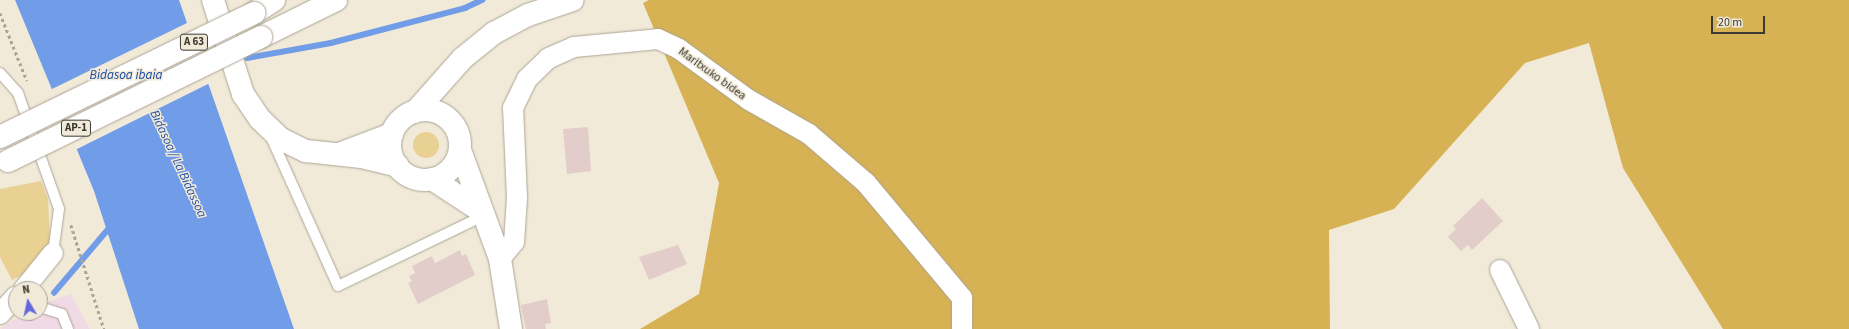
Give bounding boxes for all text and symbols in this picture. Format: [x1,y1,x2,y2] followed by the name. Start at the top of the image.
[1713,8,1767,34] scale bar
[1718,14,1742,31] text: 20 m
[179,33,209,51] road number: A 63
[675,45,749,103] street label: Maritxuko bidea
[90,67,162,83] water label: Bidasoa ibaia
[146,108,210,220] water label: Bidasoa / La Bidassoa
[60,119,92,137] road number: AP-1
[8,281,48,321] north arrow
[21,282,31,298] text: N

